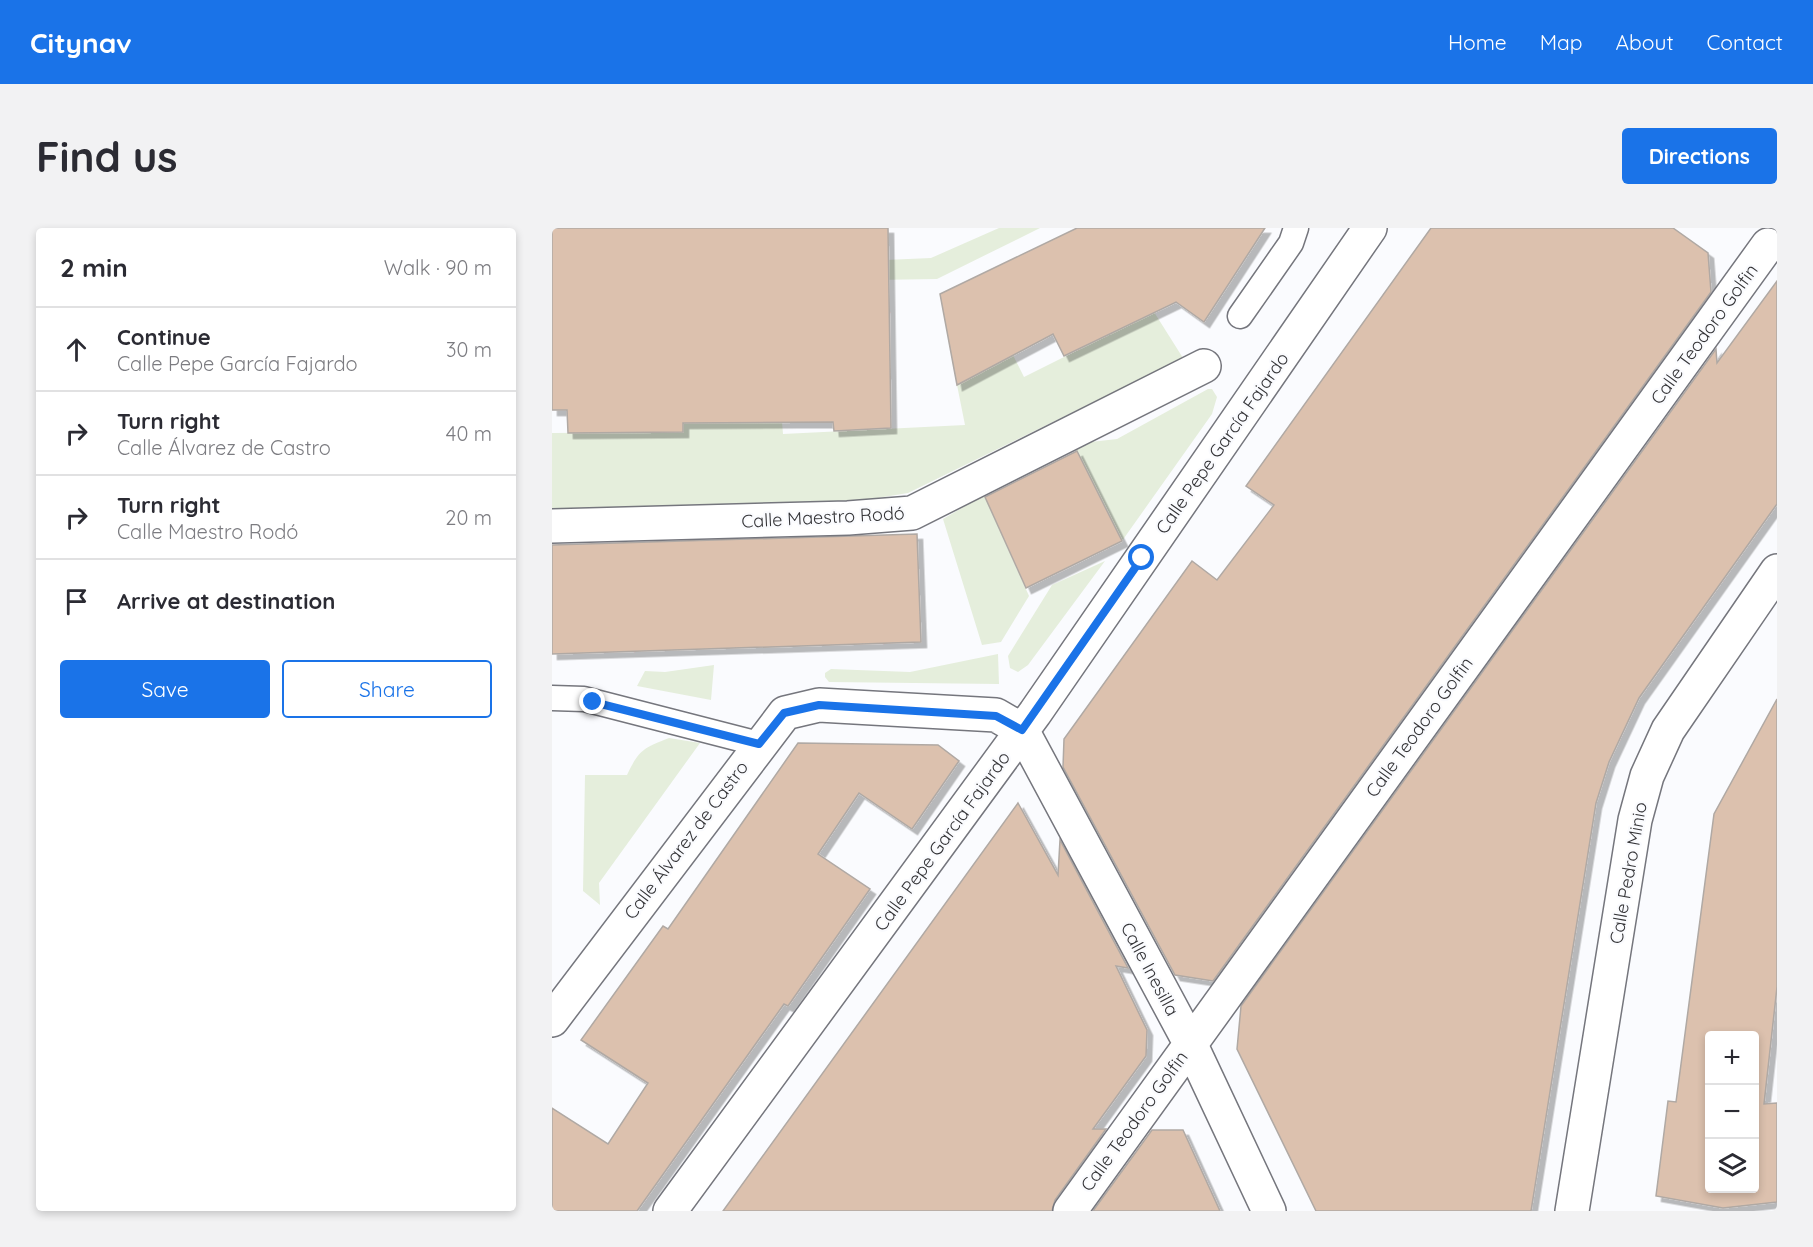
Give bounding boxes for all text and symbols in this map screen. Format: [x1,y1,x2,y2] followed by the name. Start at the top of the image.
[30,25,132,60] text: Citynav
[1448,29,1507,55] text: Home
[1540,29,1583,55] text: Map
[1616,29,1674,55] text: About
[1707,29,1783,55] text: Contact
[1622,128,1777,184] button: Directions
[36,130,178,183] text: Find us
[60,251,128,284] text: 2 min
[384,255,492,280] text: Walk · 90 m
[1645,259,1763,409] street label: Calle Teodoro Golfin
[117,323,211,351] text: Continue
[60,333,93,366] icon: ahead
[446,337,492,362] text: 30 m
[1150,348,1294,538] street label: Calle Pepe García Fajardo
[117,351,358,376] text: Calle Pepe García Fajardo
[117,407,221,435] text: Turn right
[60,417,93,450] icon: right
[446,421,492,446] text: 40 m
[117,435,331,460] text: Calle Álvarez de Castro
[117,491,221,519] text: Turn right
[60,501,93,534] icon: right
[741,501,905,533] street label: Calle Maestro Rodó
[445,505,492,530] text: 20 m
[117,519,298,544] text: Calle Maestro Rodó
[1128,544,1154,570] route start
[60,585,93,618] icon: arrive
[117,587,335,615] text: Arrive at destination
[1360,652,1478,802] street label: Calle Teodoro Golfin
[60,660,270,718] button: Save
[282,660,492,718] button: Share
[579,688,605,714] route end
[869,747,1015,935] street label: Calle Pepe García Fajardo
[619,756,753,924] street label: Calle Álvarez de Castro
[1604,800,1652,946] street label: Calle Pedro Minio
[1116,918,1184,1020] street label: Calle Inesilla
[1705,1031,1759,1193] map controls
[1705,1031,1759,1085] button: +
[1075,1046,1193,1196] street label: Calle Teodoro Golfin
[1705,1085,1759,1139] button: −
[1705,1139,1759,1193] button: layers

